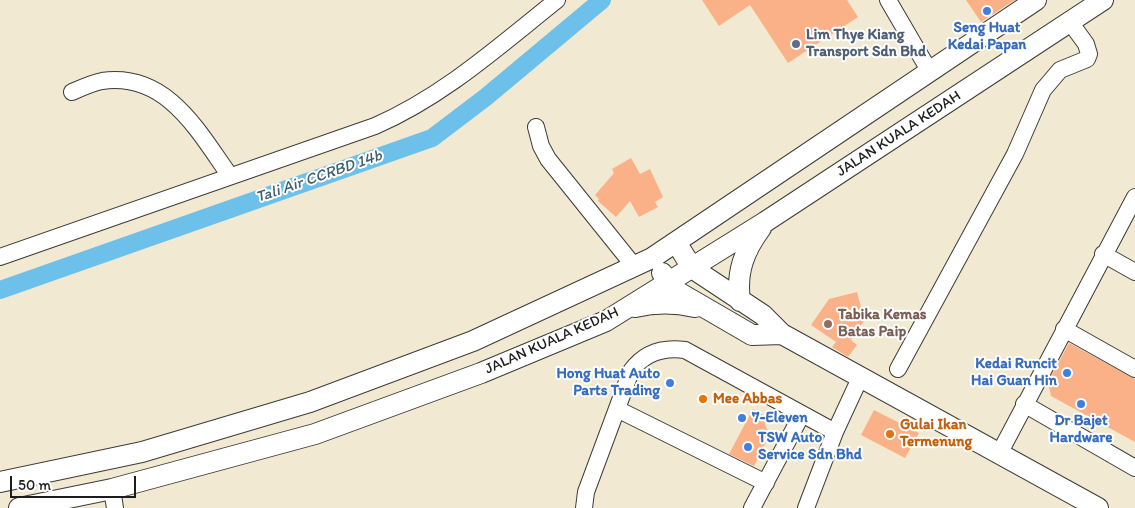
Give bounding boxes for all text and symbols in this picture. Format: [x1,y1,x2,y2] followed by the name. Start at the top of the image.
[981,5,993,17] marker: Seng Huat Kedai Papan
[948,19,1026,54] place label: Seng Huat Kedai Papan
[806,26,926,61] place label: Lim Thye Kiang Transport Sdn Bhd
[790,38,802,50] marker: Lim Thye Kiang Transport Sdn Bhd
[834,87,964,181] street label: JALAN KUALA KEDAH
[253,146,385,208] water label: Tali Air CCRBD 14b
[482,303,622,379] street label: JALAN KUALA KEDAH
[838,306,927,341] place label: Tabika Kemas Batas Paip
[822,318,834,330] marker: Tabika Kemas Batas Paip
[971,355,1057,390] place label: Kedai Runcit Hai Guan Hin
[556,365,660,400] place label: Hong Huat Auto Parts Trading
[1061,367,1073,379] marker: Kedai Runcit Hai Guan Hin
[664,377,676,389] marker: Hong Huat Auto Parts Trading
[713,390,782,408] place label: Mee Abbas
[697,393,709,405] marker: Mee Abbas
[1075,398,1087,410] marker: Dr Bajet Hardware
[752,409,808,427] place label: 7-Eleven
[736,412,748,424] marker: 7-Eleven
[1050,412,1112,447] place label: Dr Bajet Hardware
[900,416,972,451] place label: Gulai Ikan Termenung
[884,428,896,440] marker: Gulai Ikan Termenung
[758,429,862,464] place label: TSW Auto Service Sdn Bhd
[742,441,754,453] marker: TSW Auto Service Sdn Bhd
[12,466,139,498] scale bar
[18,476,51,494] text: 50 m

